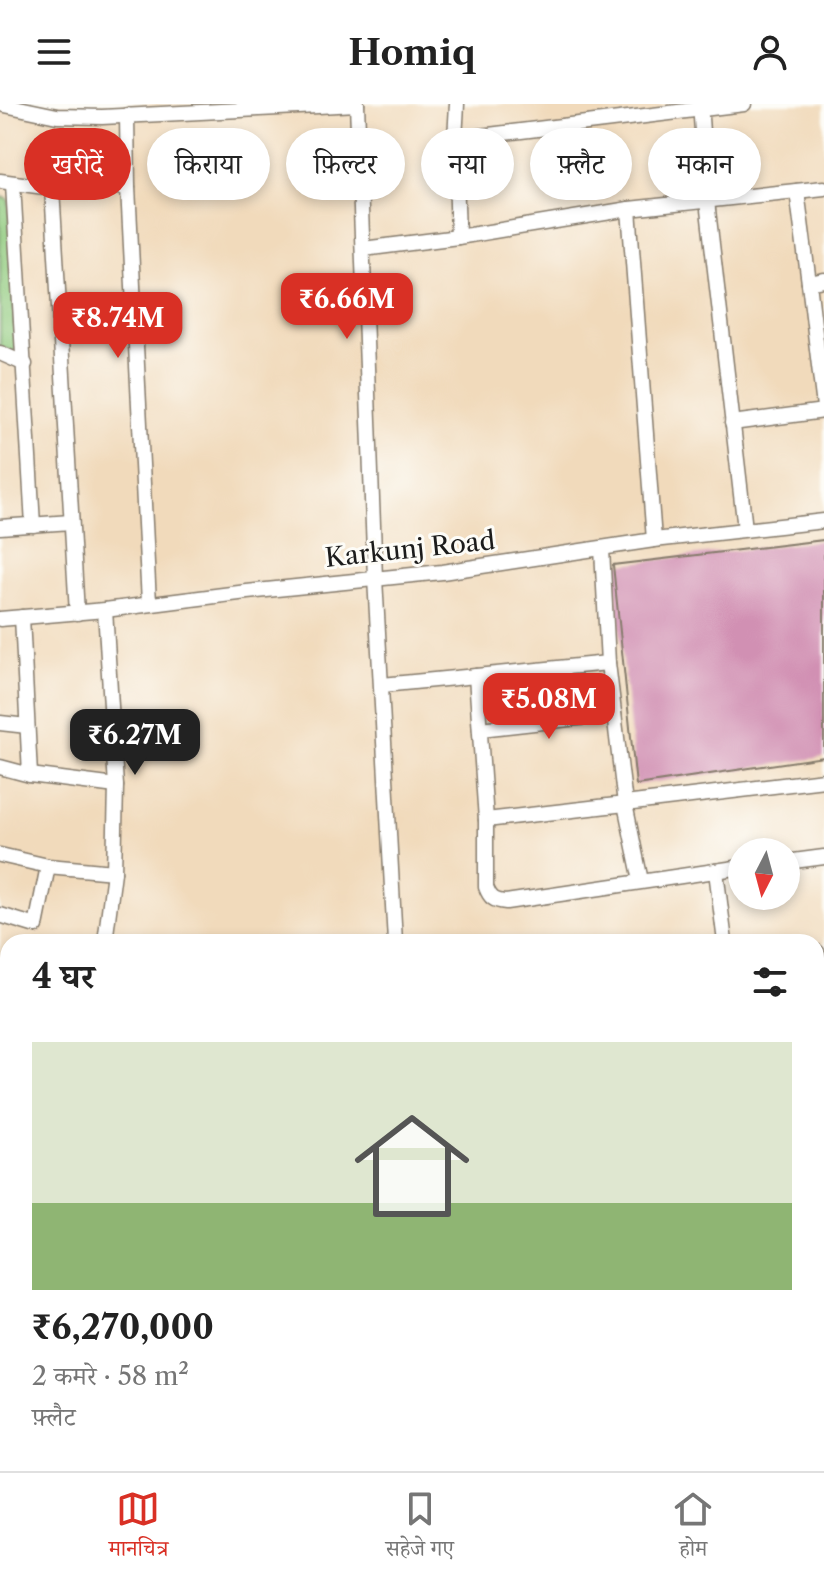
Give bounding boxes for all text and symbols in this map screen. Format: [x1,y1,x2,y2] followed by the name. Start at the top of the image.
[32,30,76,74] icon: menu
[348,30,476,74] text: Homiq
[748,30,792,74] icon: person
[24,128,131,200] chip: खरीदें
[147,128,270,200] chip: किराया
[286,128,405,200] chip: फ़िल्टर
[421,128,514,200] chip: नया
[530,128,632,200] chip: फ़्लैट
[648,128,761,200] chip: मकान
[282,273,412,341] pin: ₹6.66M
[299,283,395,315] text: ₹6.66M
[53,292,183,360] pin: ₹8.74M
[71,302,165,334] text: ₹8.74M
[323,524,497,574] street label: Karkunj Road
[484,673,614,741] pin: ₹5.08M
[501,683,597,715] text: ₹5.08M
[70,709,200,777] pin: ₹6.27M
[88,719,182,751] text: ₹6.27M
[728,838,800,910] north arrow
[728,838,800,910] map controls
[32,955,94,997] text: 4 घर
[748,960,792,1004] icon: filters
[340,1094,484,1238] icon: home
[32,1306,214,1348] text: ₹6,270,000
[32,1360,189,1392] text: 2 कमरे · 58 m²
[32,1401,75,1433] text: फ़्लैट
[109,1487,168,1570] tab: मानचित्र
[386,1487,454,1570] tab: सहेजे गए
[671,1487,715,1570] tab: होम

